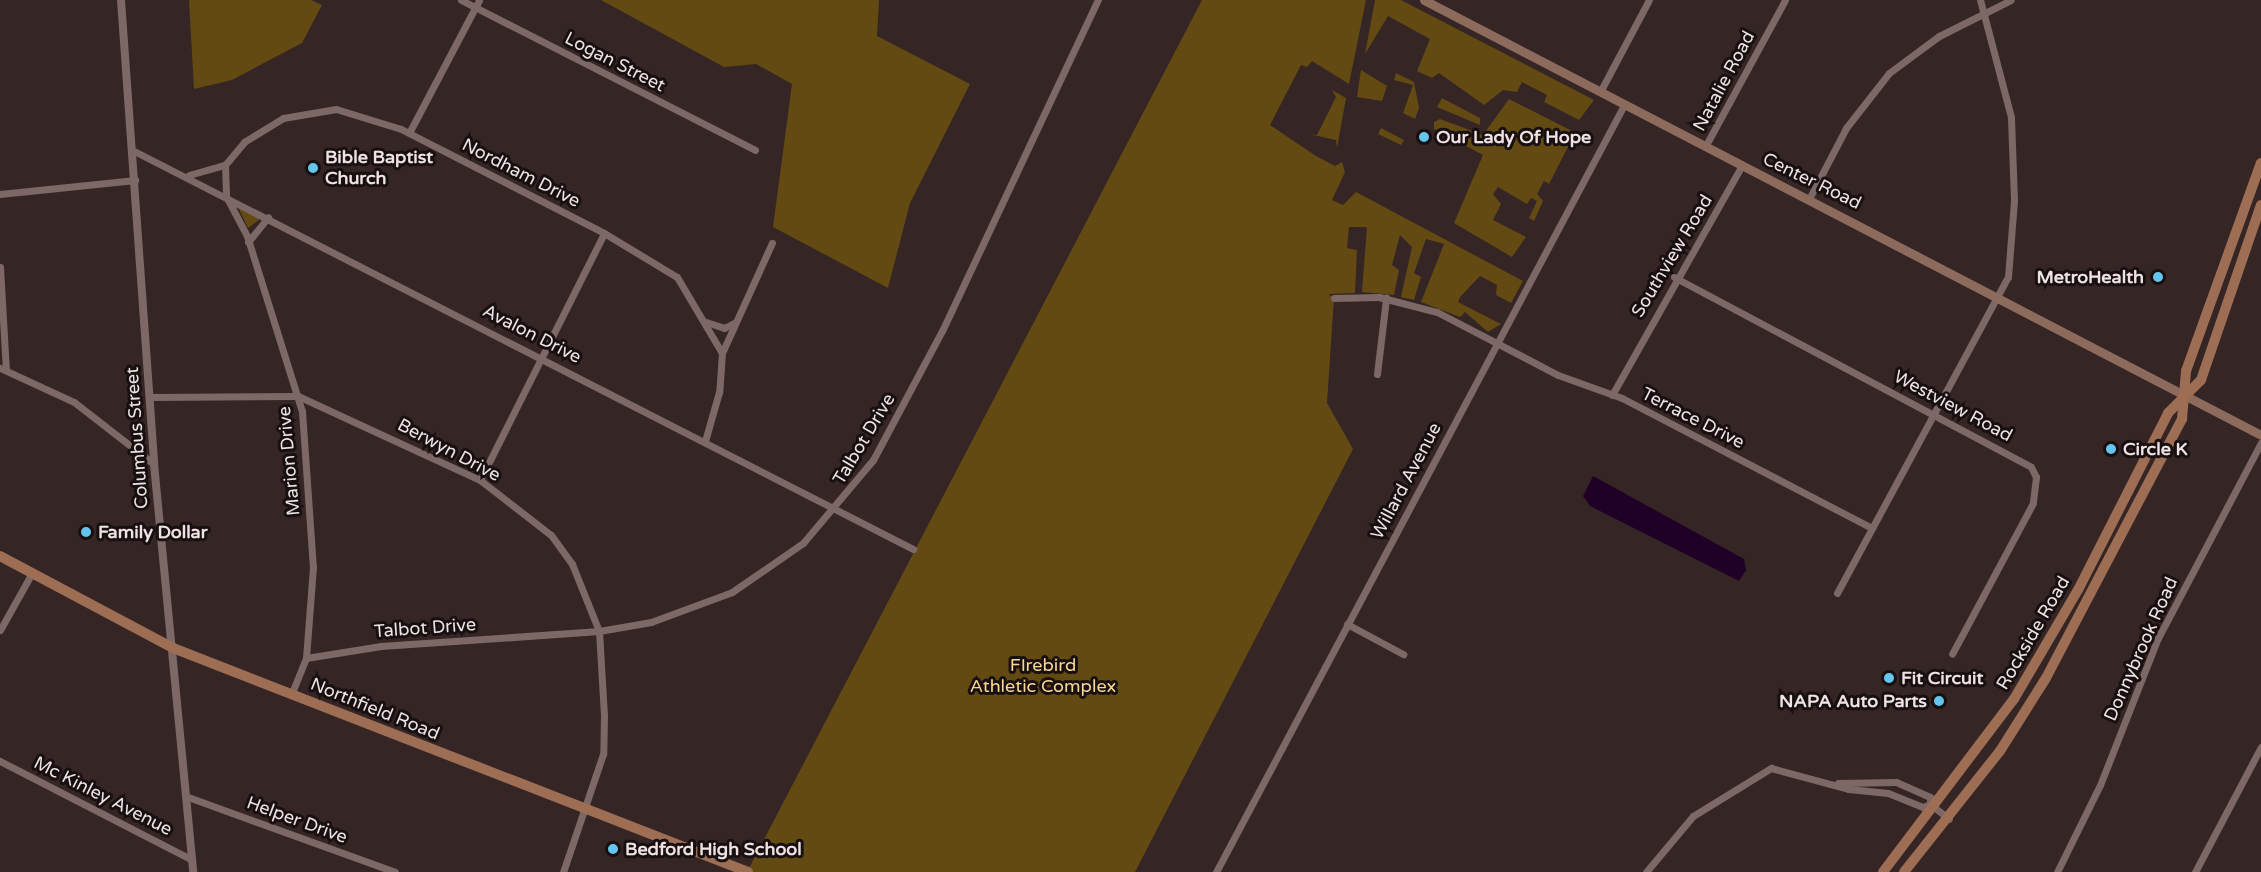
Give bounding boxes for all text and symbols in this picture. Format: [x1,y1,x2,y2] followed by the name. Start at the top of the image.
[561,27,669,97] street label: Logan Street
[1689,27,1759,135] street label: Natalie Road
[1436,126,1591,148] place label: Our Lady Of Hope
[1417,130,1431,144] marker: Our Lady Of Hope
[458,134,584,212] street label: Nordham Drive
[325,147,433,190] place label: Bible Baptist Church
[1759,148,1865,214] street label: Center Road
[306,161,320,175] marker: Bible Baptist Church
[1627,191,1717,321] street label: Southview Road
[2037,266,2144,288] place label: MetroHealth
[2149,268,2167,286] marker: MetroHealth
[479,300,585,368] street label: Avalon Drive
[121,366,153,510] street label: Columbus Street
[1890,366,2016,446] street label: Westview Road
[1638,383,1748,453] street label: Terrace Drive
[828,390,900,488] street label: Talbot Drive
[273,405,305,517] street label: Marion Drive
[394,414,504,486] street label: Berwyn Drive
[1366,419,1446,543] street label: Willard Avenue
[2123,438,2188,460] place label: Circle K
[2104,442,2118,456] marker: Circle K
[98,521,208,543] place label: Family Dollar
[79,525,93,539] marker: Family Dollar
[1992,572,2074,694] street label: Rockside Road
[2100,574,2182,724] street label: Donnybrook Road
[373,614,477,642] street label: Talbot Drive
[970,655,1116,698] park label: FIrebird Athletic Complex
[1901,667,1983,689] place label: Fit Circuit
[1882,671,1896,685] marker: Fit Circuit
[307,673,443,745] street label: Northfield Road
[1779,690,1927,712] place label: NAPA Auto Parts
[1932,694,1946,708] marker: NAPA Auto Parts
[30,752,176,840] street label: Mc Kinley Avenue
[244,792,350,848] street label: Helper Drive
[625,838,802,860] place label: Bedford High School
[606,842,620,856] marker: Bedford High School

